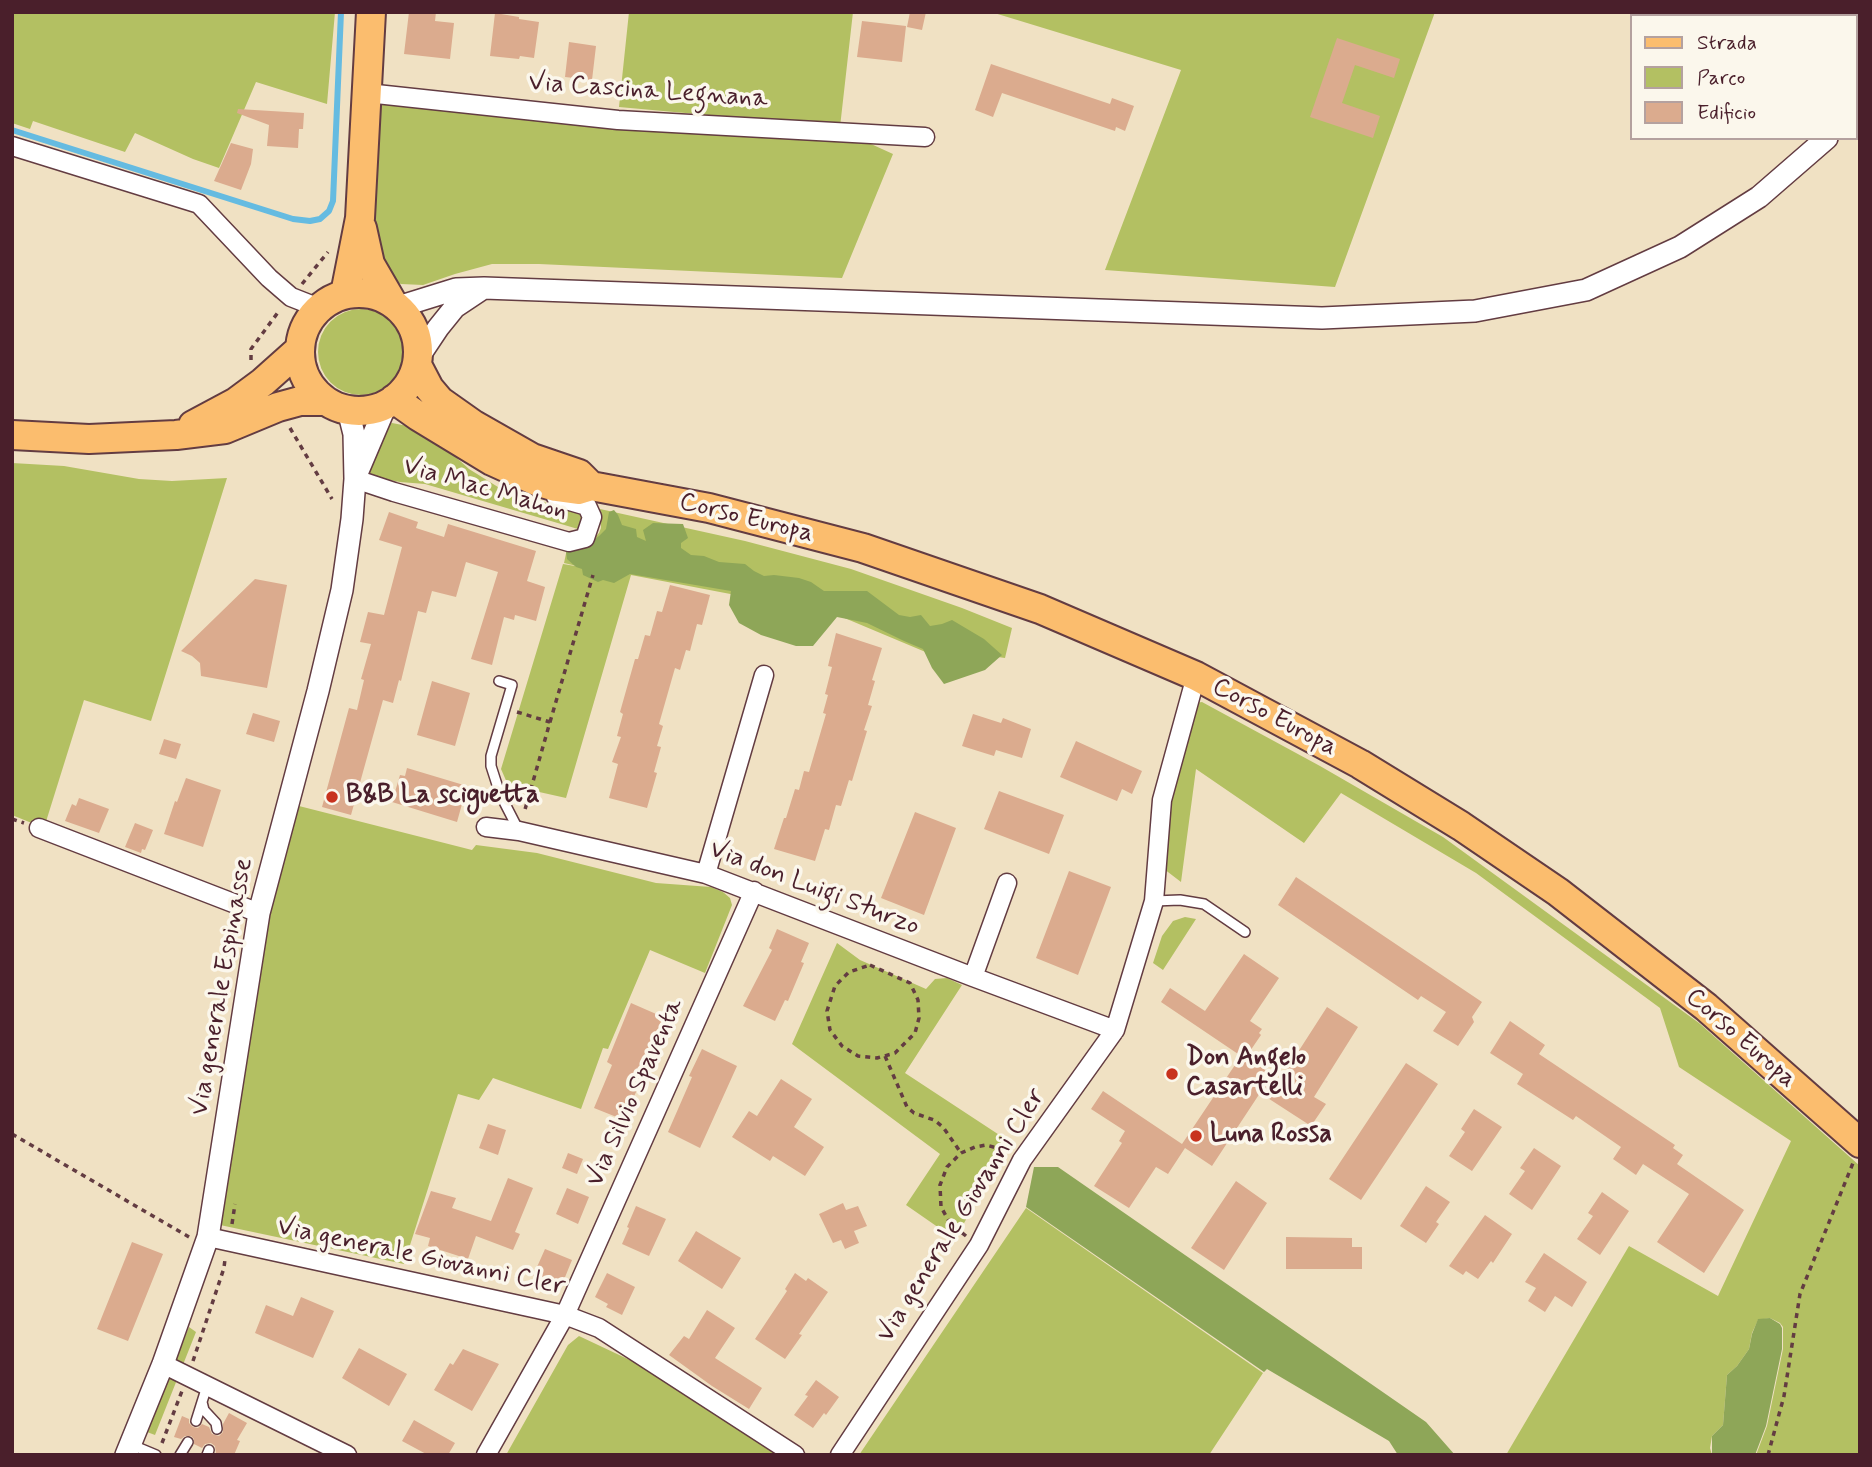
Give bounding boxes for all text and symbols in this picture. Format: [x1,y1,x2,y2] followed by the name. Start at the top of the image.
[1630,14,1858,140] legend
[1697,29,1757,57] text: Strada
[1697,64,1745,92] text: Parco
[527,68,769,116] street label: Via Cascina Legnana
[1697,99,1756,127] text: Edificio
[399,452,571,528] street label: Via Mac Mahon
[676,487,816,551] street label: Corso Europa
[1206,672,1342,764] street label: Corso Europa
[346,781,540,813] place label: B&B La sciguetta
[324,789,340,805] marker: B&B La sciguetta
[705,835,923,943] street label: Via don Luigi Sturzo
[185,856,261,1118] street label: Via generale Espinasse
[1678,982,1802,1096] street label: Corso Europa
[581,994,691,1192] street label: Via Silvio Spaventa
[1186,1043,1306,1104] place label: Don Angelo Casartelli
[1164,1066,1180,1082] marker: Don Angelo Casartelli
[871,1083,1053,1349] street label: Via generale Giovanni Cler
[1210,1120,1332,1152] place label: Luna Rossa
[1188,1128,1204,1144] marker: Luna Rossa
[274,1212,568,1304] street label: Via generale Giovanni Cler

